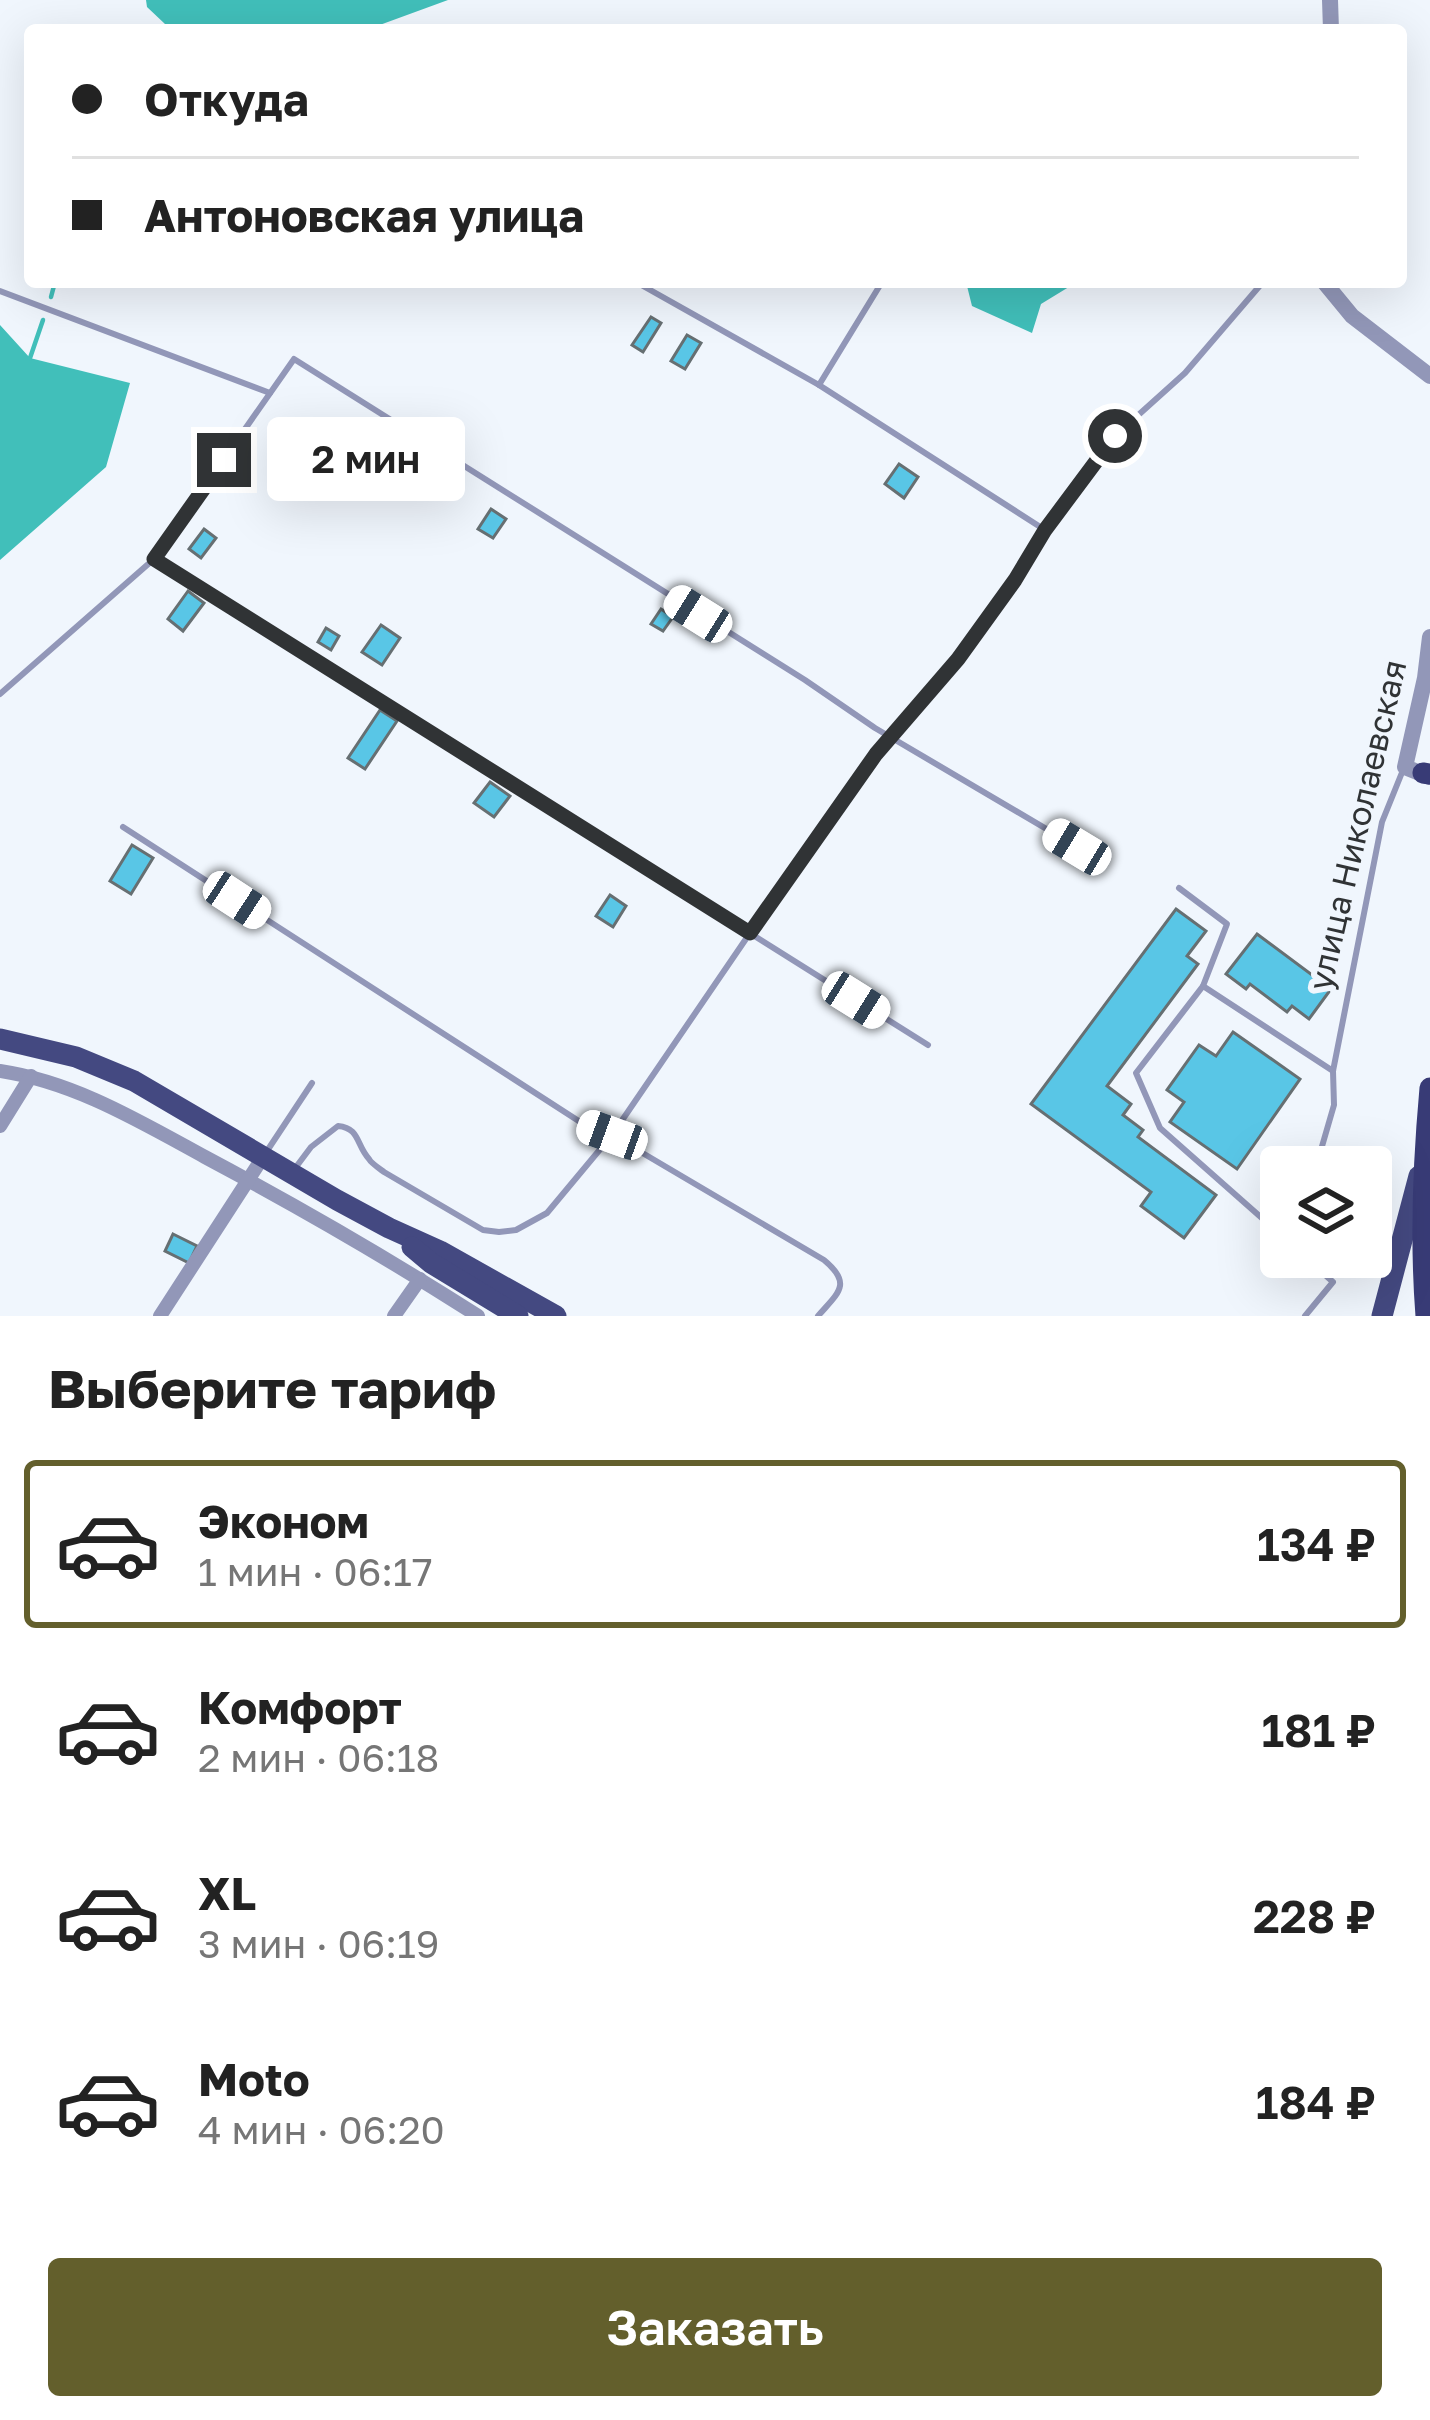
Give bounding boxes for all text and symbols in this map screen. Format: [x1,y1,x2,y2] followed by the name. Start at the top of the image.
[144,72,309,126] text: Откуда
[144,188,584,242] text: Антоновская улица
[1088,409,1142,463] route start
[266,418,464,502] callout: 2 мин
[197,433,251,487] route end
[312,435,420,482] text: 2 мин
[658,580,738,648] car
[1300,656,1414,994] street label: улица Николаевская
[1037,813,1117,881] car
[197,865,277,935] car
[816,966,896,1034] car
[572,1106,652,1164] car
[1260,1146,1392,1278] map controls
[1260,1146,1392,1278] button: layers
[48,1355,496,1420] text: Выберите тариф
[54,1490,162,1598] icon: car
[198,1494,369,1548] text: Эконом
[1257,1517,1376,1571] text: 134 ₽
[198,1548,433,1595] text: 1 мин · 06:17
[54,1676,162,1784] icon: car
[198,1680,402,1734] text: Комфорт
[1261,1703,1376,1757] text: 181 ₽
[198,1734,439,1781] text: 2 мин · 06:18
[54,1862,162,1970] icon: car
[198,1866,256,1920] text: XL
[1253,1889,1376,1943] text: 228 ₽
[198,1920,439,1967] text: 3 мин · 06:19
[54,2048,162,2156] icon: car
[198,2052,310,2106] text: Moto
[1256,2075,1376,2129] text: 184 ₽
[198,2106,445,2153] text: 4 мин · 06:20
[48,2258,1382,2396] button: Заказать

